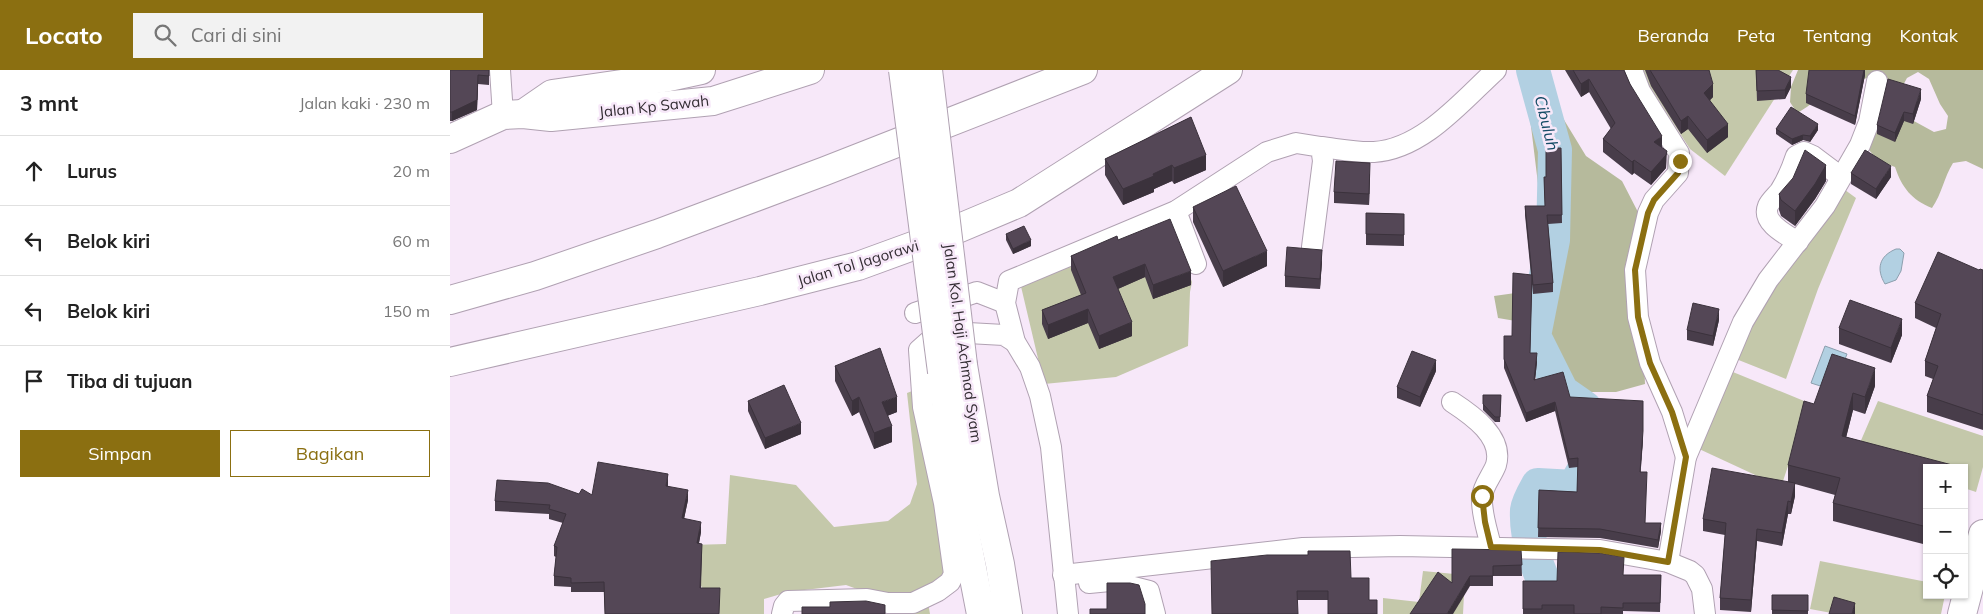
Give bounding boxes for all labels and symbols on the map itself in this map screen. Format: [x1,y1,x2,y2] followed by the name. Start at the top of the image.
[598,91,710,121] street label: Jalan Kp Sawah
[1531,93,1563,153] water label: Cibuluh
[1669,150,1692,173] route end
[795,236,921,290] street label: Jalan Tol Jagorawi
[940,242,986,444] street label: Jalan Kol. Haji Achmad Syam
[1471,485,1494,508] route start

